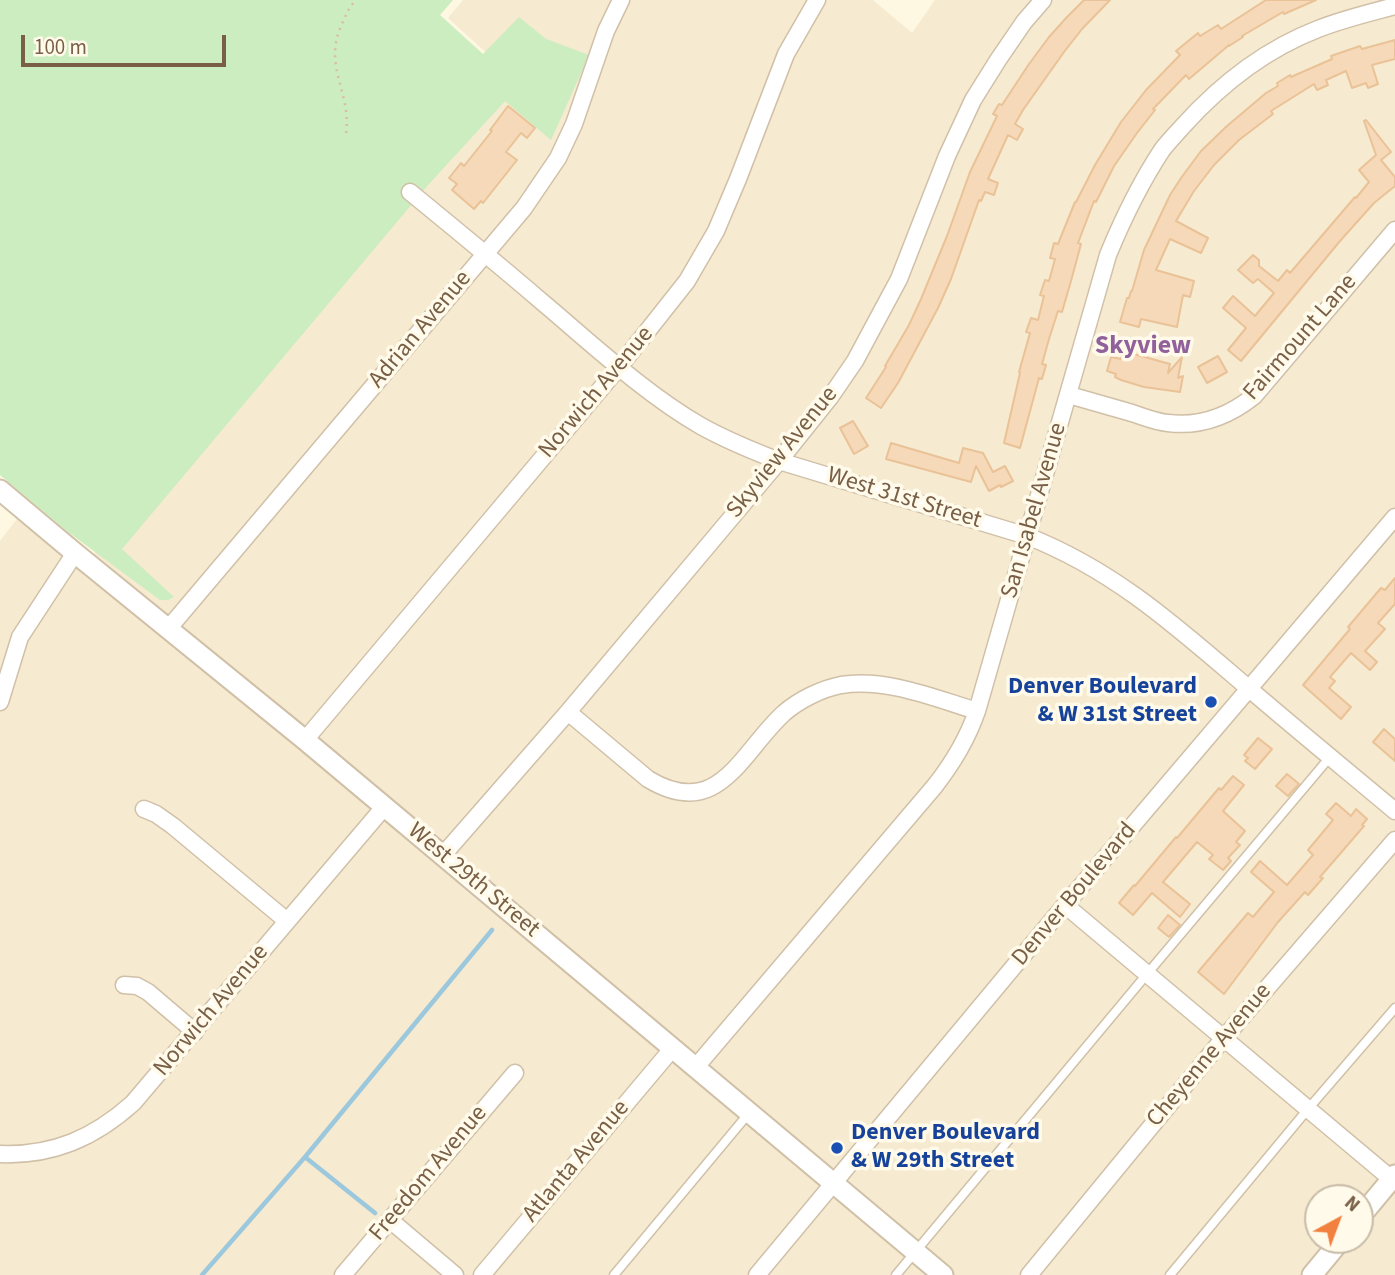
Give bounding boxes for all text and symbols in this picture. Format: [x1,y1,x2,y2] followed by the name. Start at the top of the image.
[24,21,229,65] scale bar
[34,32,87,62] text: 100 m
[364,265,478,395] street label: Adrian Avenue
[1238,269,1364,407] street label: Fairmount Lane
[534,321,660,465] street label: Norwich Avenue
[1095,331,1191,363] district label: Skyview
[721,381,845,525] street label: Skyview Avenue
[996,420,1074,602] street label: San Isabel Avenue
[823,462,985,536] street label: West 31st Street
[1008,674,1197,730] place label: Denver Boulevard & W 31st Street
[1203,694,1219,710] marker: Denver Boulevard & W 31st Street
[1007,817,1143,973] street label: Denver Boulevard
[401,818,545,944] street label: West 29th Street
[149,939,275,1083] street label: Norwich Avenue
[1142,978,1278,1134] street label: Cheyenne Avenue
[518,1095,636,1229] street label: Atlanta Avenue
[364,1100,494,1248] street label: Freedom Avenue
[851,1120,1040,1176] place label: Denver Boulevard & W 29th Street
[829,1140,845,1156] marker: Denver Boulevard & W 29th Street
[1304,1184,1374,1254] north arrow
[1338,1190,1365,1219] text: N

